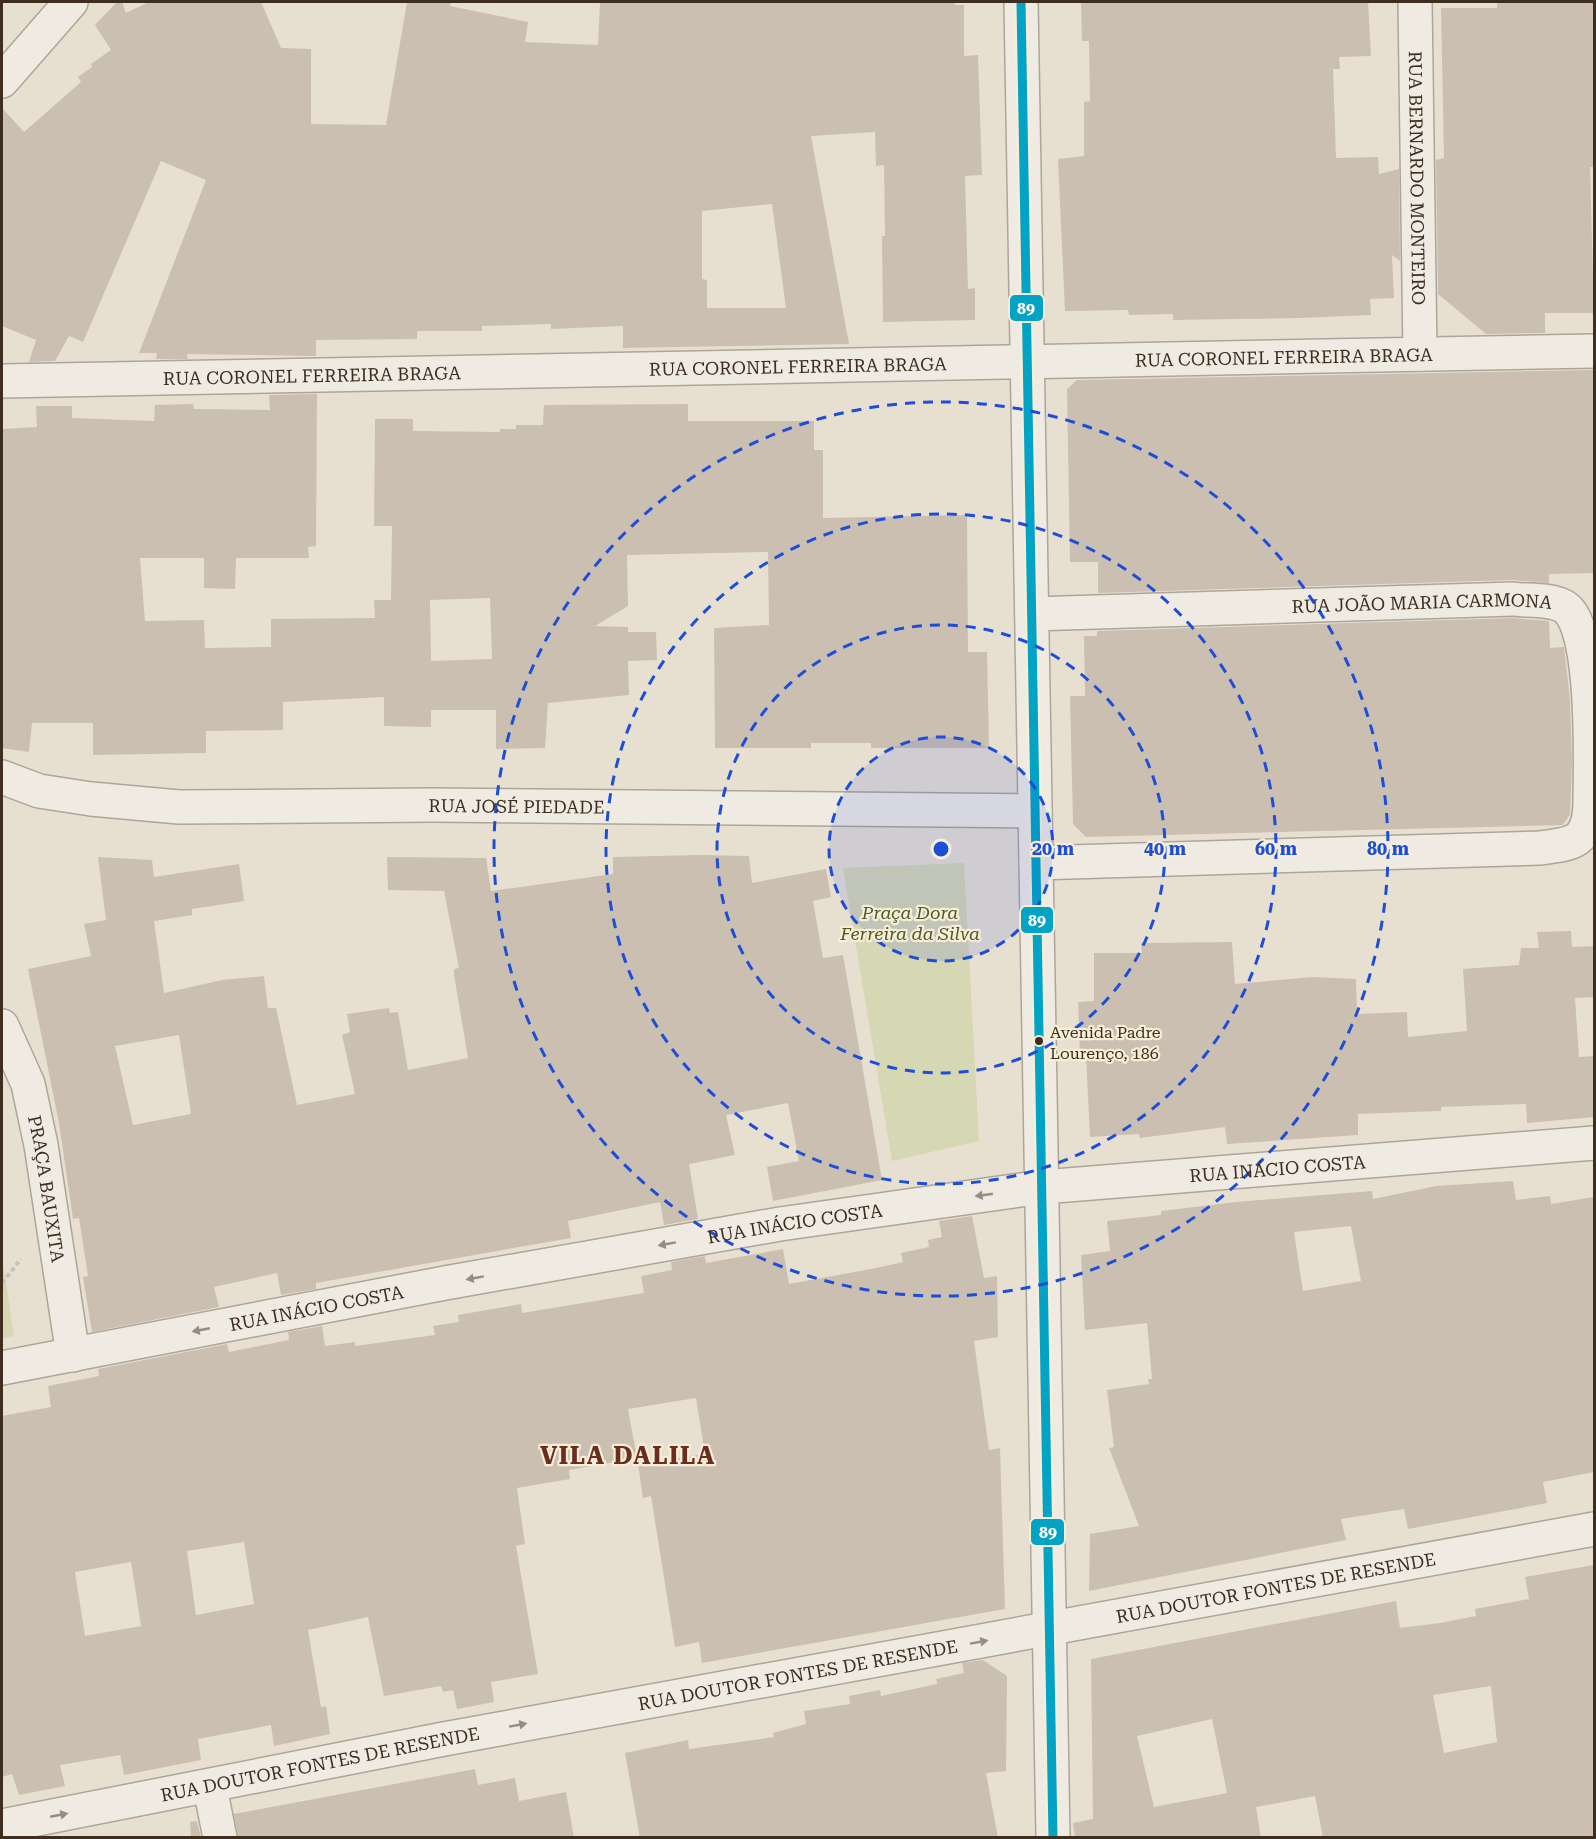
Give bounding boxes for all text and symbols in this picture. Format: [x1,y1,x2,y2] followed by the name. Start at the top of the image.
[1405,51,1430,305] street label: RUA BERNARDO MONTEIRO
[1009,294,1044,322] line badge: 89
[1017,299,1035,318] text: 89
[1135,344,1433,370] street label: RUA CORONEL FERREIRA BRAGA
[649,353,947,379] street label: RUA CORONEL FERREIRA BRAGA
[163,362,461,388] street label: RUA CORONEL FERREIRA BRAGA
[1291,588,1554,616] street label: RUA JOÃO MARIA CARMONA
[428,794,605,817] street label: RUA JOSÉ PIEDADE
[1032,838,1075,859] text: 20 m
[1144,838,1187,859] text: 40 m
[1255,838,1298,859] text: 60 m
[1367,838,1410,859] text: 80 m
[931,839,951,859] centre of rings
[839,902,980,944] park label: Praça Dora Ferreira da Silva
[1020,906,1054,934] line badge: 89
[1028,911,1046,930] text: 89
[1050,1023,1161,1063] place label: Avenida Padre Lourenço, 186
[1033,1035,1045,1047] marker: Avenida Padre Lourenço, 186
[24,1113,69,1264] street label: PRAÇA BAUXITA
[1188,1151,1367,1186] street label: RUA INÁCIO COSTA
[974,1190,993,1199] one-way arrow
[706,1199,884,1247] street label: RUA INÁCIO COSTA
[657,1239,676,1248] one-way arrow
[465,1274,484,1283] one-way arrow
[227,1281,406,1335] street label: RUA INÁCIO COSTA
[191,1326,210,1335] one-way arrow
[540,1442,716,1470] district label: VILA DALILA
[1030,1518,1065,1546] line badge: 89
[1039,1523,1057,1542] text: 89
[1114,1548,1437,1627] street label: RUA DOUTOR FONTES DE RESENDE
[636,1635,959,1714] street label: RUA DOUTOR FONTES DE RESENDE
[969,1637,988,1646] one-way arrow
[509,1720,528,1729] one-way arrow
[159,1722,481,1805] street label: RUA DOUTOR FONTES DE RESENDE
[50,1810,69,1819] one-way arrow

